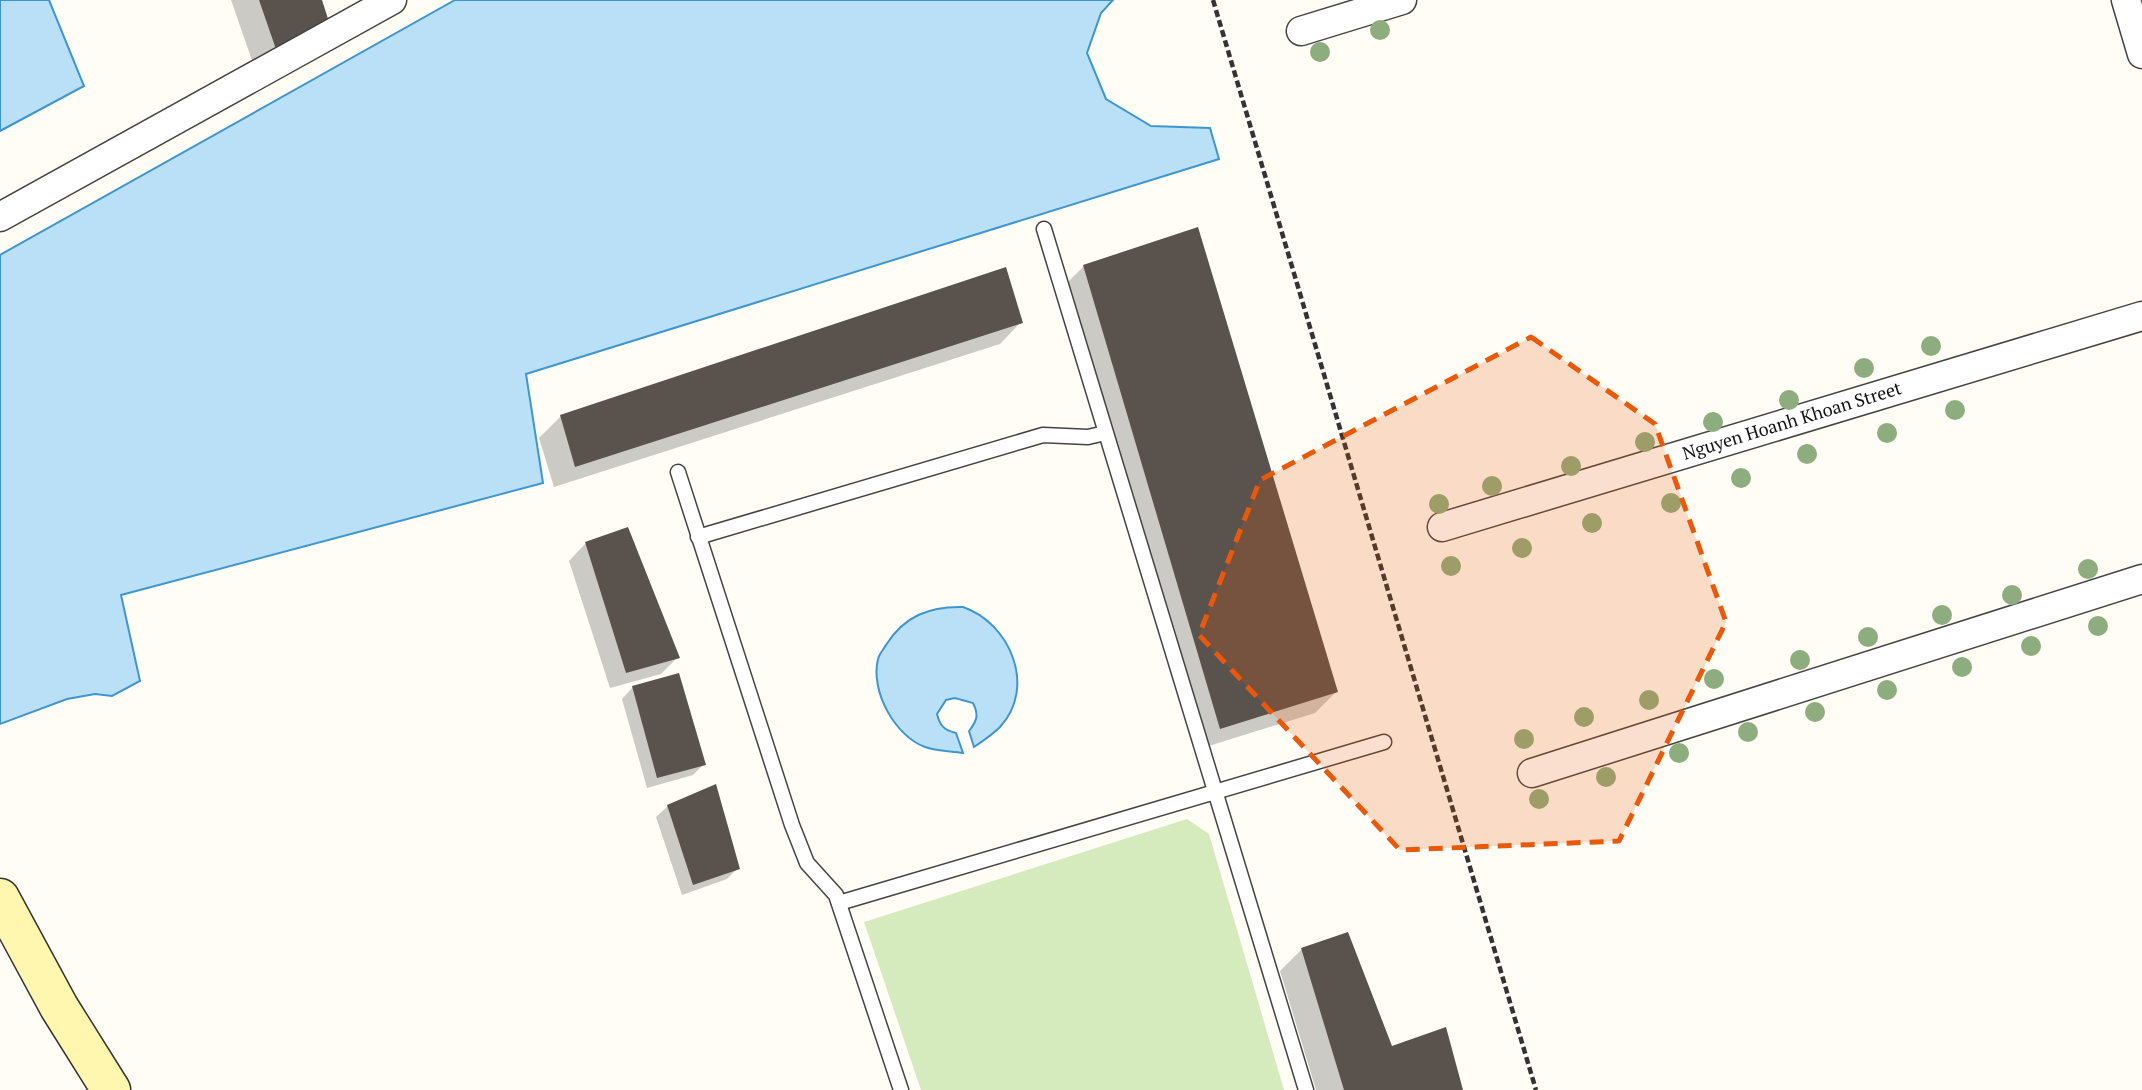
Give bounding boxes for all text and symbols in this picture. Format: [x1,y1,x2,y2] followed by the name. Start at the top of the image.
[1679,375,1905,465] street label: Nguyen Hoanh Khoan Street

